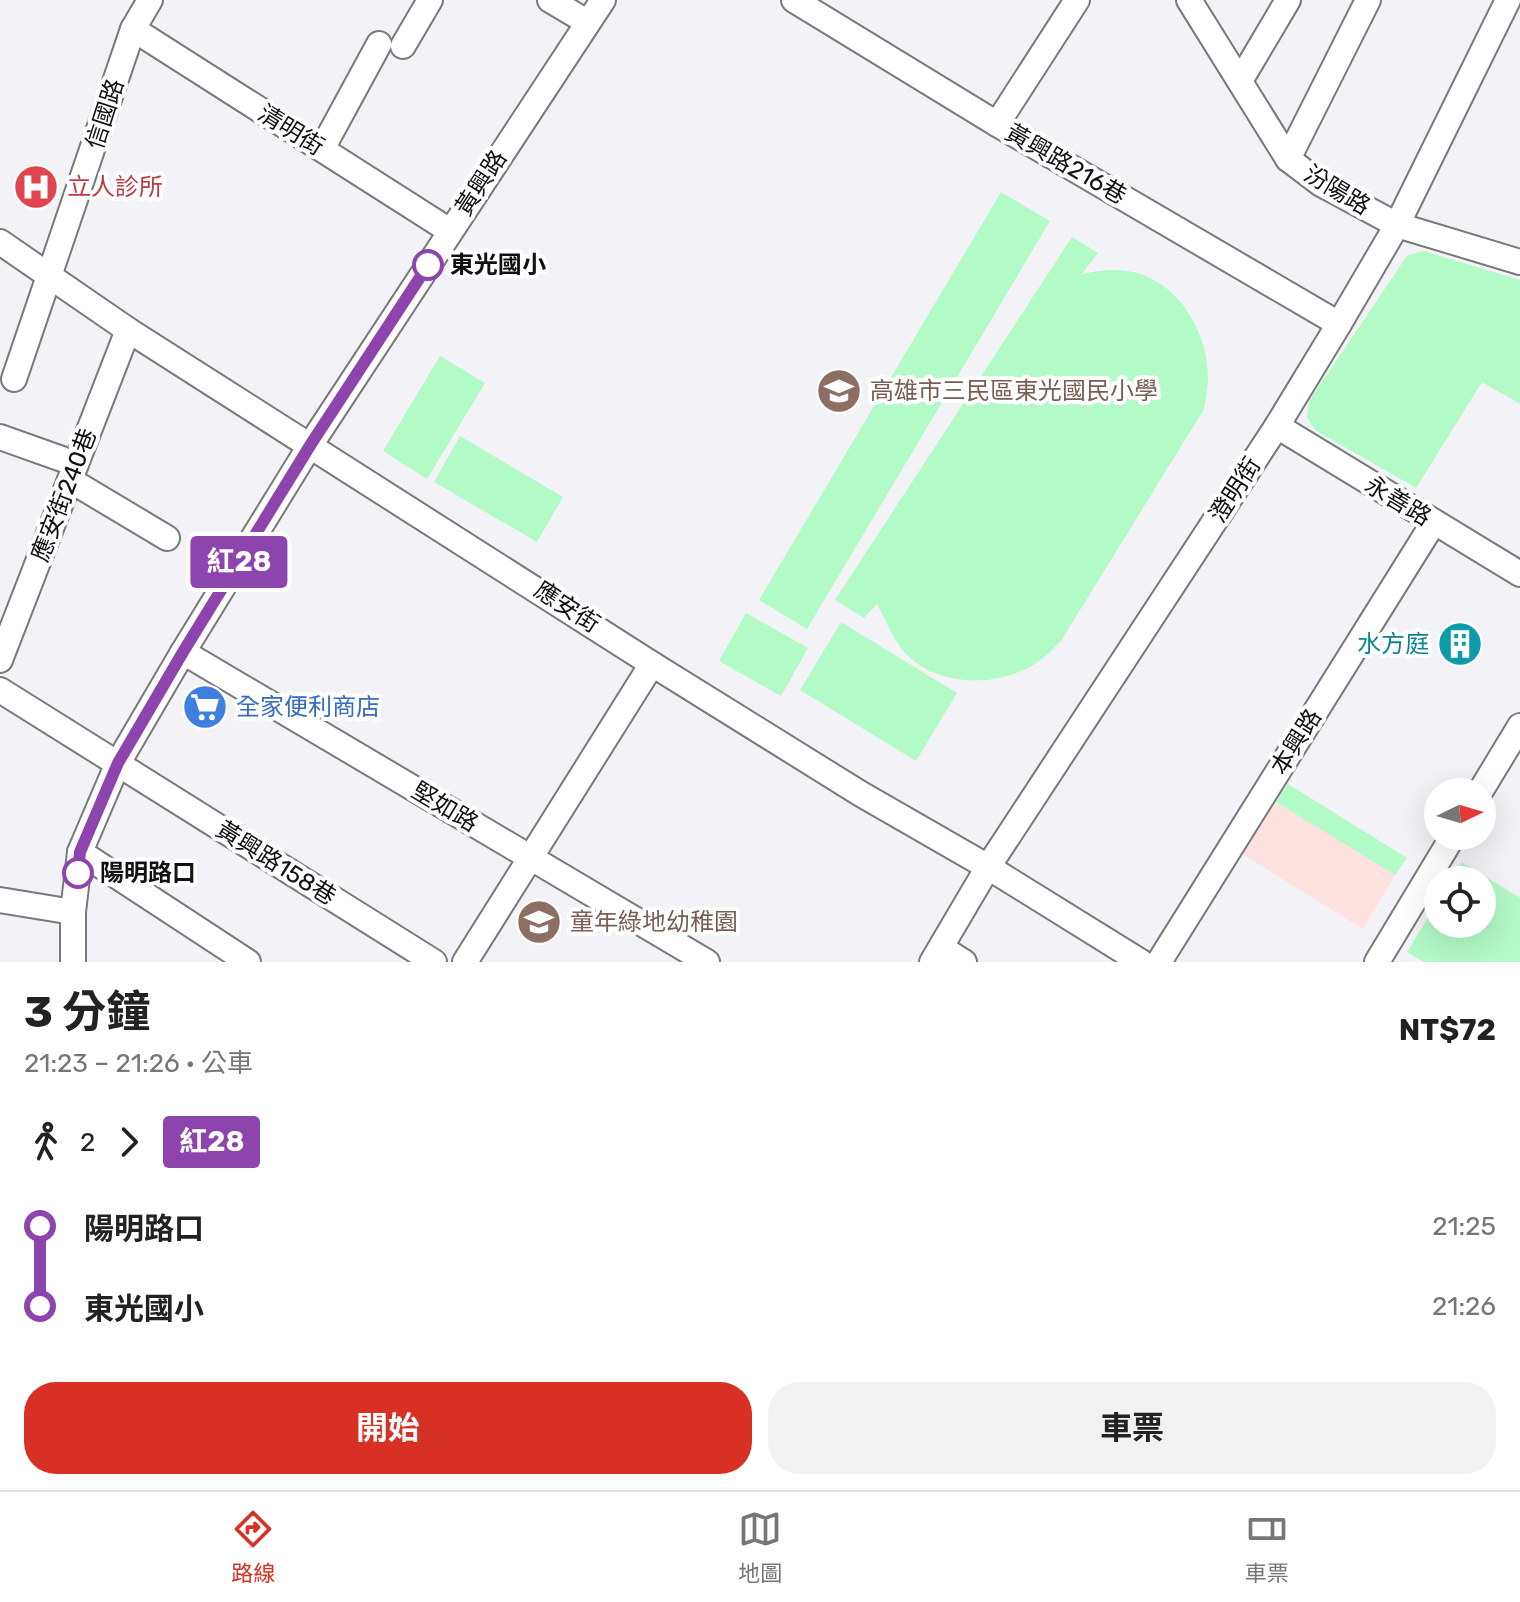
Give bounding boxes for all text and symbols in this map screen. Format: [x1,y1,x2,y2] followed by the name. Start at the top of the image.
[81,75,129,153] street label: 信國路
[253,99,329,161] street label: 清明街
[1001,118,1131,210] street label: 黃興路216巷
[450,145,512,221] street label: 黃興路
[1299,159,1375,221] street label: 汾陽路
[12,163,60,211] hospital icon: 立人診所
[67,173,163,201] place label: 立人診所
[413,250,443,280] marker: 東光國小
[450,251,546,279] place label: 東光國小
[815,367,863,415] school or university icon: 高雄市三民區東光國民小學
[870,377,1158,405] place label: 高雄市三民區東光國民小學
[26,425,102,565] street label: 應安街240巷
[1204,452,1266,528] street label: 澄明街
[1360,470,1436,532] street label: 永善路
[193,536,285,588] line badge: 紅28
[206,545,272,578] text: 紅28
[529,576,605,638] street label: 應安街
[1436,620,1484,668] building icon: 水方庭
[1357,630,1429,658] place label: 水方庭
[181,683,229,731] supermarket icon: 全家便利商店
[236,693,380,721] place label: 全家便利商店
[1265,704,1327,780] street label: 本興路
[407,776,483,838] street label: 堅如路
[1424,778,1496,850] north arrow
[1424,778,1496,938] map controls
[211,815,341,911] street label: 黃興路158巷
[63,858,93,888] marker: 陽明路口
[100,859,196,887] place label: 陽明路口
[1424,866,1496,938] button: locate
[515,898,563,946] school or university icon: 童年綠地幼稚園
[570,908,738,936] place label: 童年綠地幼稚園
[24,986,150,1038] text: 3 分鐘
[1399,1012,1496,1048] text: NT$72
[24,1048,253,1079] text: 21:23 – 21:26 · 公車
[24,1120,68,1164] icon: walk
[107,1120,151,1164] icon: forward
[179,1125,244,1158] text: 紅28
[80,1127,95,1158] text: 2
[84,1211,204,1247] text: 陽明路口
[1432,1211,1496,1242] text: 21:25
[84,1291,204,1327] text: 東光國小
[1432,1291,1496,1322] text: 21:26
[24,1382,752,1474] button: 開始
[768,1382,1496,1474] button: 車票
[231,1507,275,1587] tab: 路線
[738,1507,782,1587] tab: 地圖
[1245,1507,1289,1587] tab: 車票

